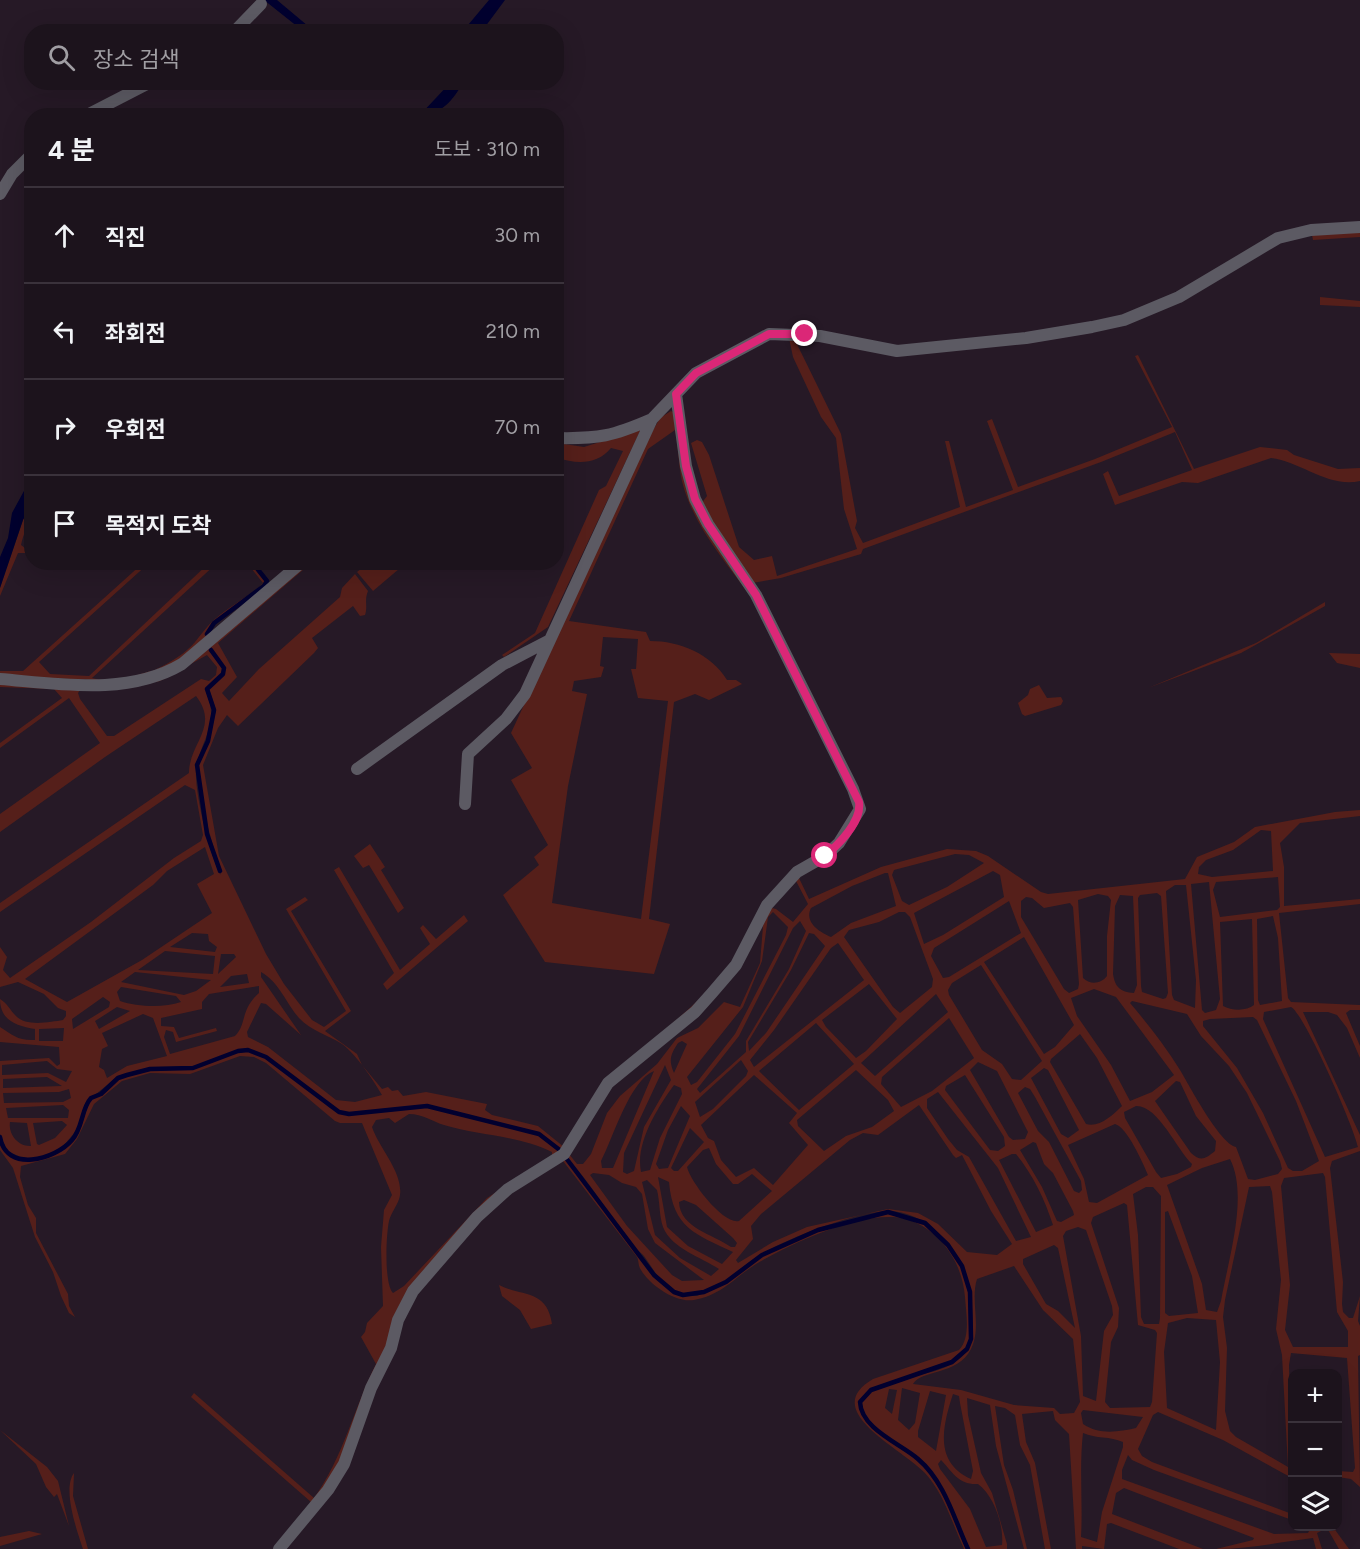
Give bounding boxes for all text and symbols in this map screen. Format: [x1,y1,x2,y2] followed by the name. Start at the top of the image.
[24,24,564,90] search box
[45,41,78,74] icon: search
[93,46,179,73] text: 장소 검색
[48,134,95,166] text: 4 분
[434,137,540,161] text: 도보 · 310 m
[48,219,81,252] icon: ahead
[494,223,540,247] text: 30 m
[105,224,145,251] text: 직진
[48,315,81,348] icon: left
[486,319,540,343] text: 210 m
[105,320,166,347] text: 좌회전
[791,320,817,346] route end
[48,411,81,444] icon: right
[494,415,540,439] text: 70 m
[105,416,166,443] text: 우회전
[48,507,81,540] icon: arrive
[105,512,211,539] text: 목적지 도착
[811,842,837,868] route start
[1288,1369,1342,1531] map controls
[1288,1369,1342,1423] button: +
[1288,1423,1342,1477] button: −
[1288,1477,1342,1531] button: layers

